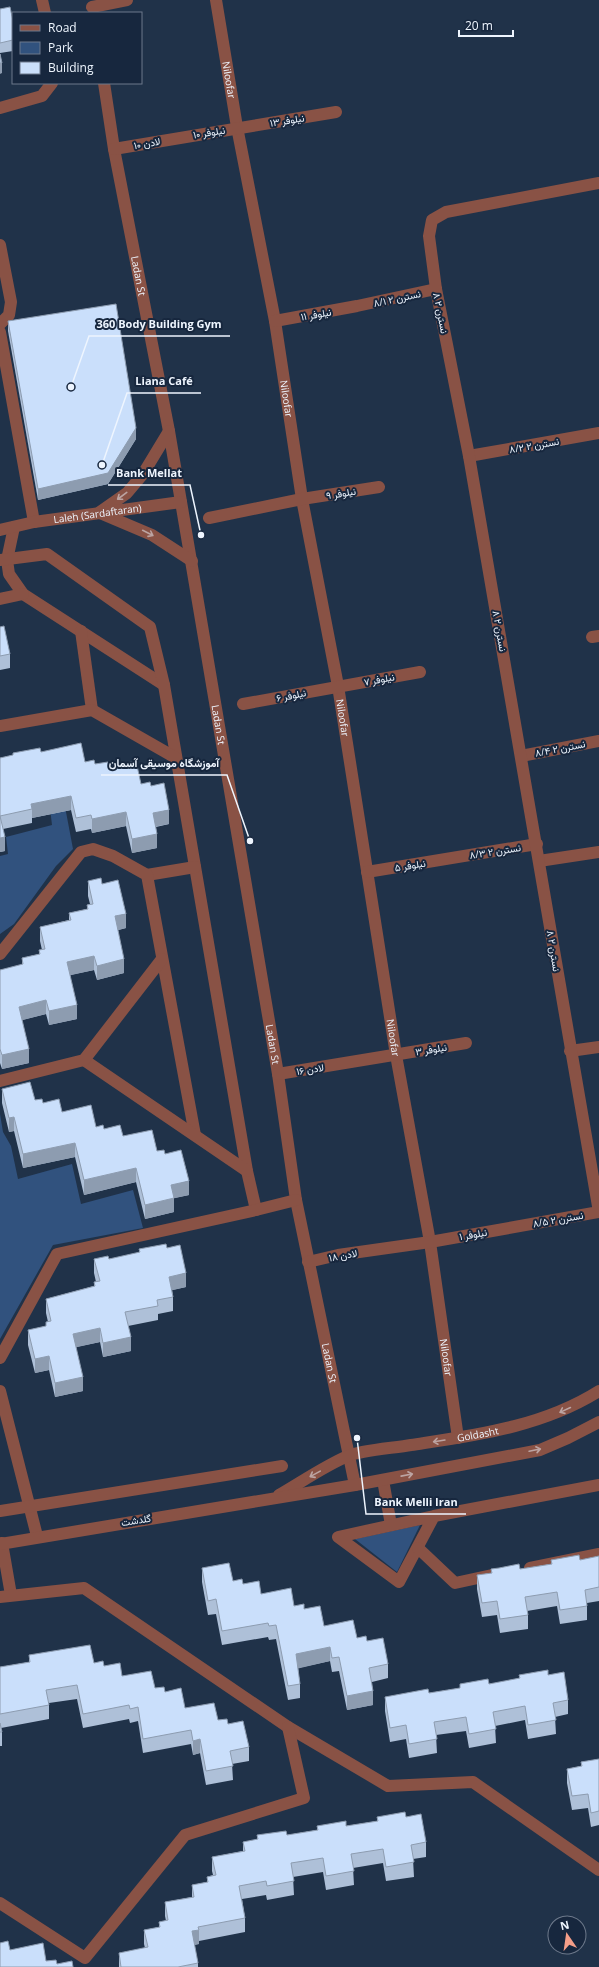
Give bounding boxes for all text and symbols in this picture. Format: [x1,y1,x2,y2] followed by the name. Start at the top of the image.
[12,12,142,84] legend
[459,12,513,38] scale bar
[465,17,493,34] text: 20 m
[48,19,77,36] text: Road
[48,39,74,56] text: Park
[48,59,94,76] text: Building
[219,60,239,100] street label: Niloofar
[269,110,305,130] street label: ۱۳ نیلوفر
[192,123,226,141] street label: ۱۰ نیلوفر
[133,134,161,152] street label: ۱۰ لادن
[128,255,150,297] street label: Ladan St
[372,286,422,310] street label: ۸/۱ نسترن ۲
[430,291,452,335] street label: ۸ نسترن ۲
[300,304,333,324] street label: ۱۱ نیلوفر
[89,313,230,336] callout: 360 Body Building Gym
[97,316,221,331] text: 360 Body Building Gym
[127,370,201,393] callout: Liana Café
[135,373,193,388] text: Liana Café
[277,379,297,418] street label: Niloofar
[508,434,560,456] street label: ۸/۲ نسترن ۲
[108,462,190,485] callout: Bank Mellat
[116,465,182,480] text: Bank Mellat
[325,484,357,502] street label: ۹ نیلوفر
[117,492,128,500] one-way arrow
[53,500,142,526] street label: Laleh (Sardaftaran)
[142,530,154,538] one-way arrow
[489,609,511,653] street label: ۸ نسترن ۲
[362,669,396,689] street label: ۷ نیلوفر
[275,685,307,705] street label: ۶ نیلوفر
[333,698,353,737] street label: Niloofar
[209,704,229,746] street label: Ladan St
[534,736,586,760] street label: ۸/۴ نسترن ۲
[101,752,227,775] callout: آموزشگاه موسیقی آسمان
[109,755,220,770] text: آموزشگاه موسیقی آسمان
[468,840,522,862] street label: ۸/۳ نسترن ۲
[394,856,427,874] street label: ۵ نیلوفر
[544,929,564,973] street label: ۸ نسترن ۲
[383,1018,403,1057] street label: Niloofar
[263,1023,283,1066] street label: Ladan St
[414,1040,448,1058] street label: ۳ نیلوفر
[295,1060,325,1078] street label: ۱۶ لادن
[532,1208,585,1230] street label: ۸/۵ نسترن ۲
[458,1225,488,1243] street label: ۱ نیلوفر
[328,1246,358,1264] street label: ۱۸ لادن
[437,1338,456,1377] street label: Niloofar
[319,1342,341,1385] street label: Ladan St
[559,1407,571,1414] one-way arrow
[456,1423,500,1445] street label: Goldasht
[433,1437,446,1445] one-way arrow
[528,1446,541,1454] one-way arrow
[309,1471,321,1479] one-way arrow
[400,1471,413,1479] one-way arrow
[366,1491,466,1514] callout: Bank Melli Iran
[374,1494,458,1509] text: Bank Melli Iran
[120,1511,153,1529] street label: گلدشت
[547,1915,587,1955] north arrow
[559,1916,571,1933] text: N

